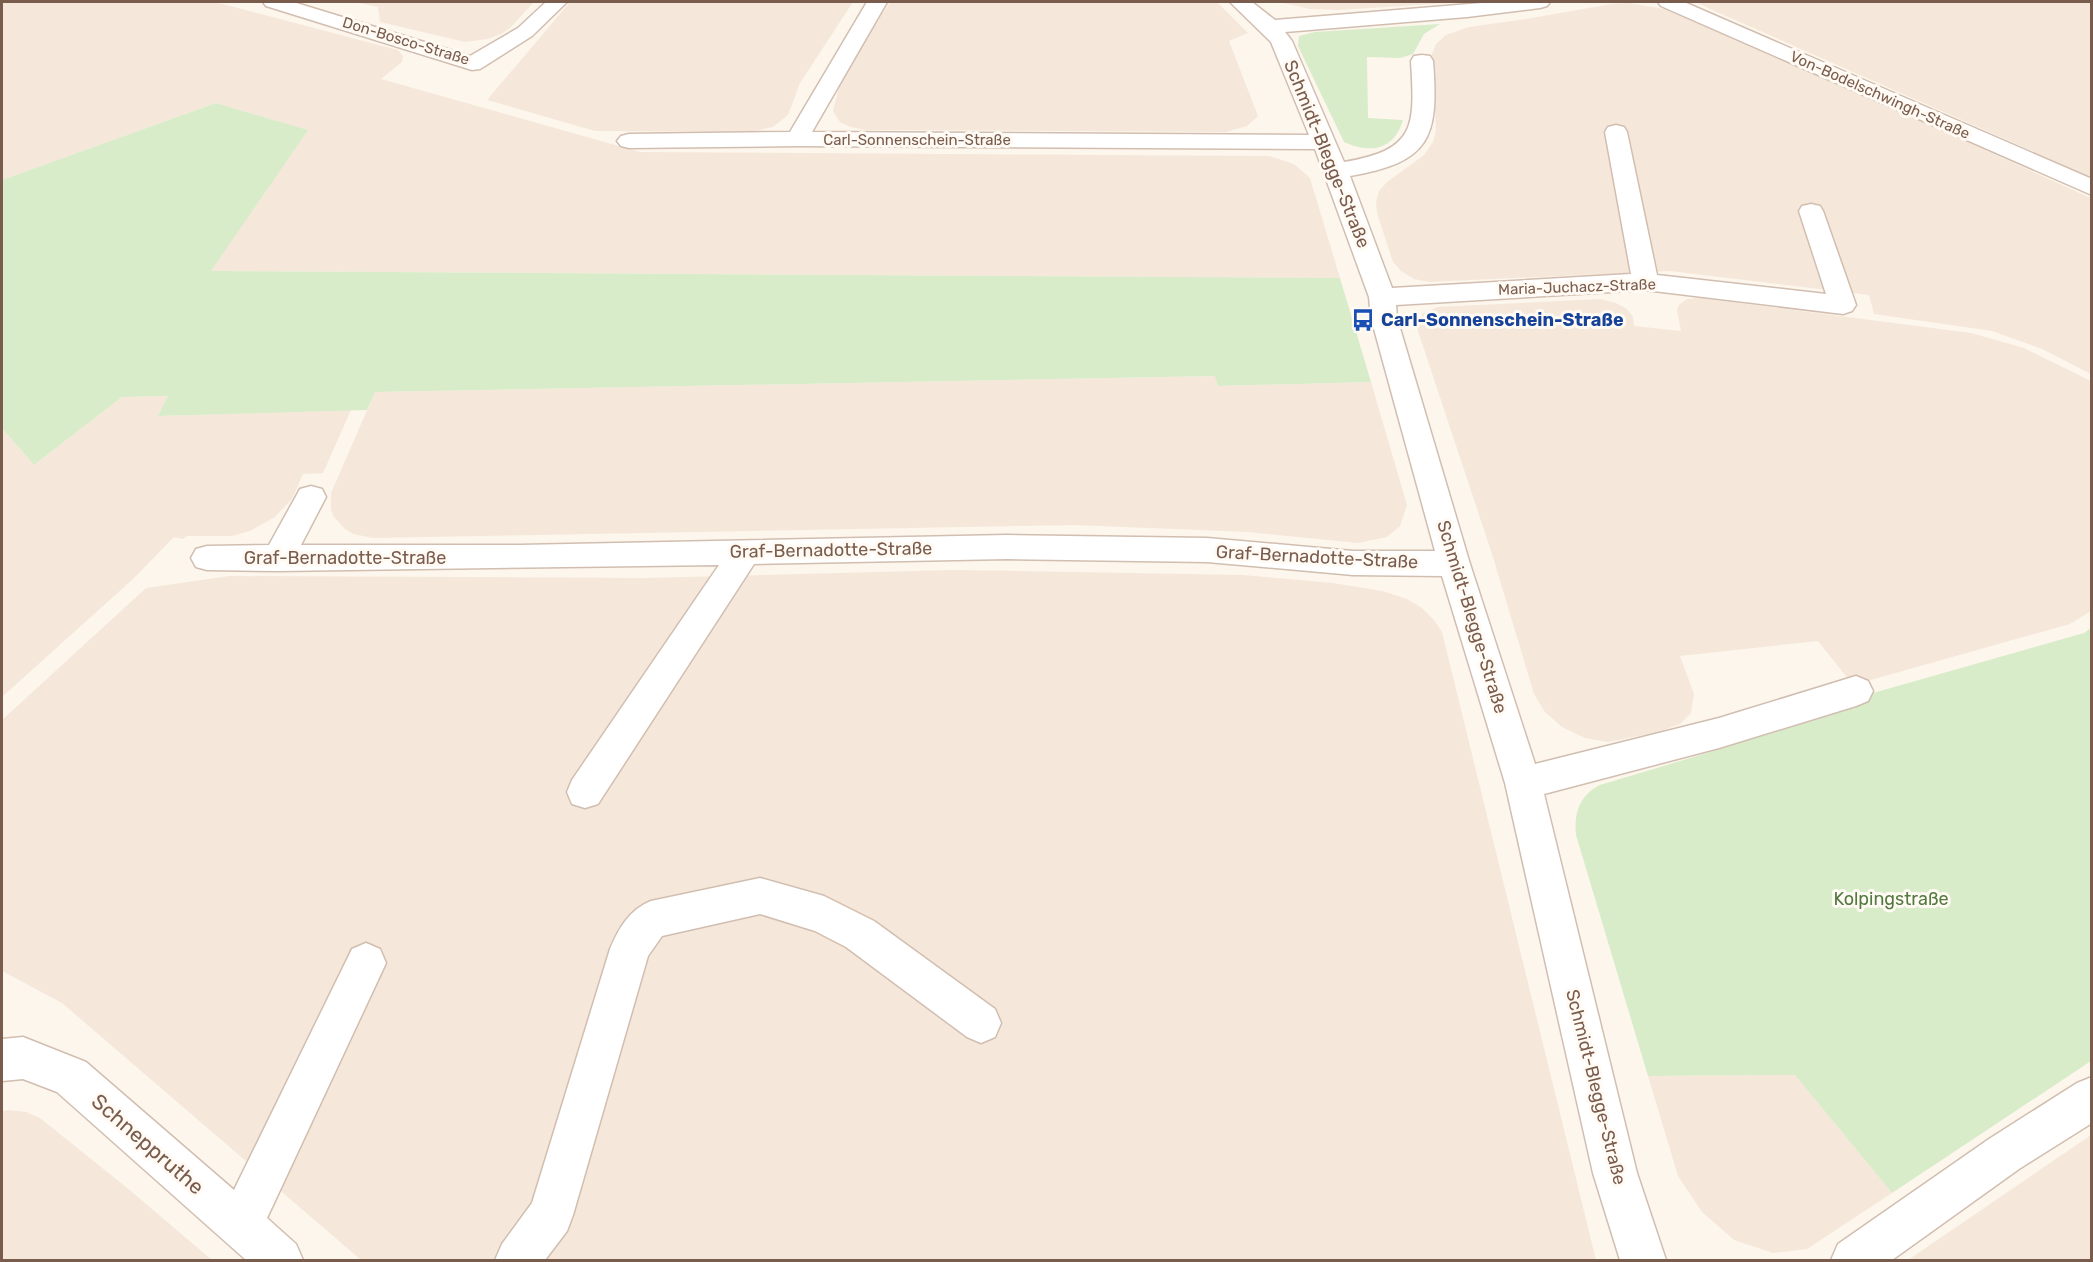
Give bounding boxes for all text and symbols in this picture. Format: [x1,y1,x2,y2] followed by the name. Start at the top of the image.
[340,13,472,69] street label: Don-Bosco-Straße
[1787,47,1973,143] street label: Von-Bodelschwingh-Straße
[1279,57,1375,251] street label: Schmidt-Blegge-Straße
[823,131,1011,149] street label: Carl-Sonnenschein-Straße
[1498,275,1656,299] street label: Maria-Juchacz-Straße
[1350,307,1376,333] bus stop icon: Carl-Sonnenschein-Straße
[1381,309,1624,331] place label: Carl-Sonnenschein-Straße
[1432,518,1512,716] street label: Schmidt-Blegge-Straße
[730,537,932,563] street label: Graf-Bernadotte-Straße
[1215,541,1419,573] street label: Graf-Bernadotte-Straße
[244,547,446,569] street label: Graf-Bernadotte-Straße
[1833,888,1949,910] park label: Kolpingstraße
[1561,987,1631,1187] street label: Schmidt-Blegge-Straße
[87,1089,209,1199] street label: Schneppruthe

